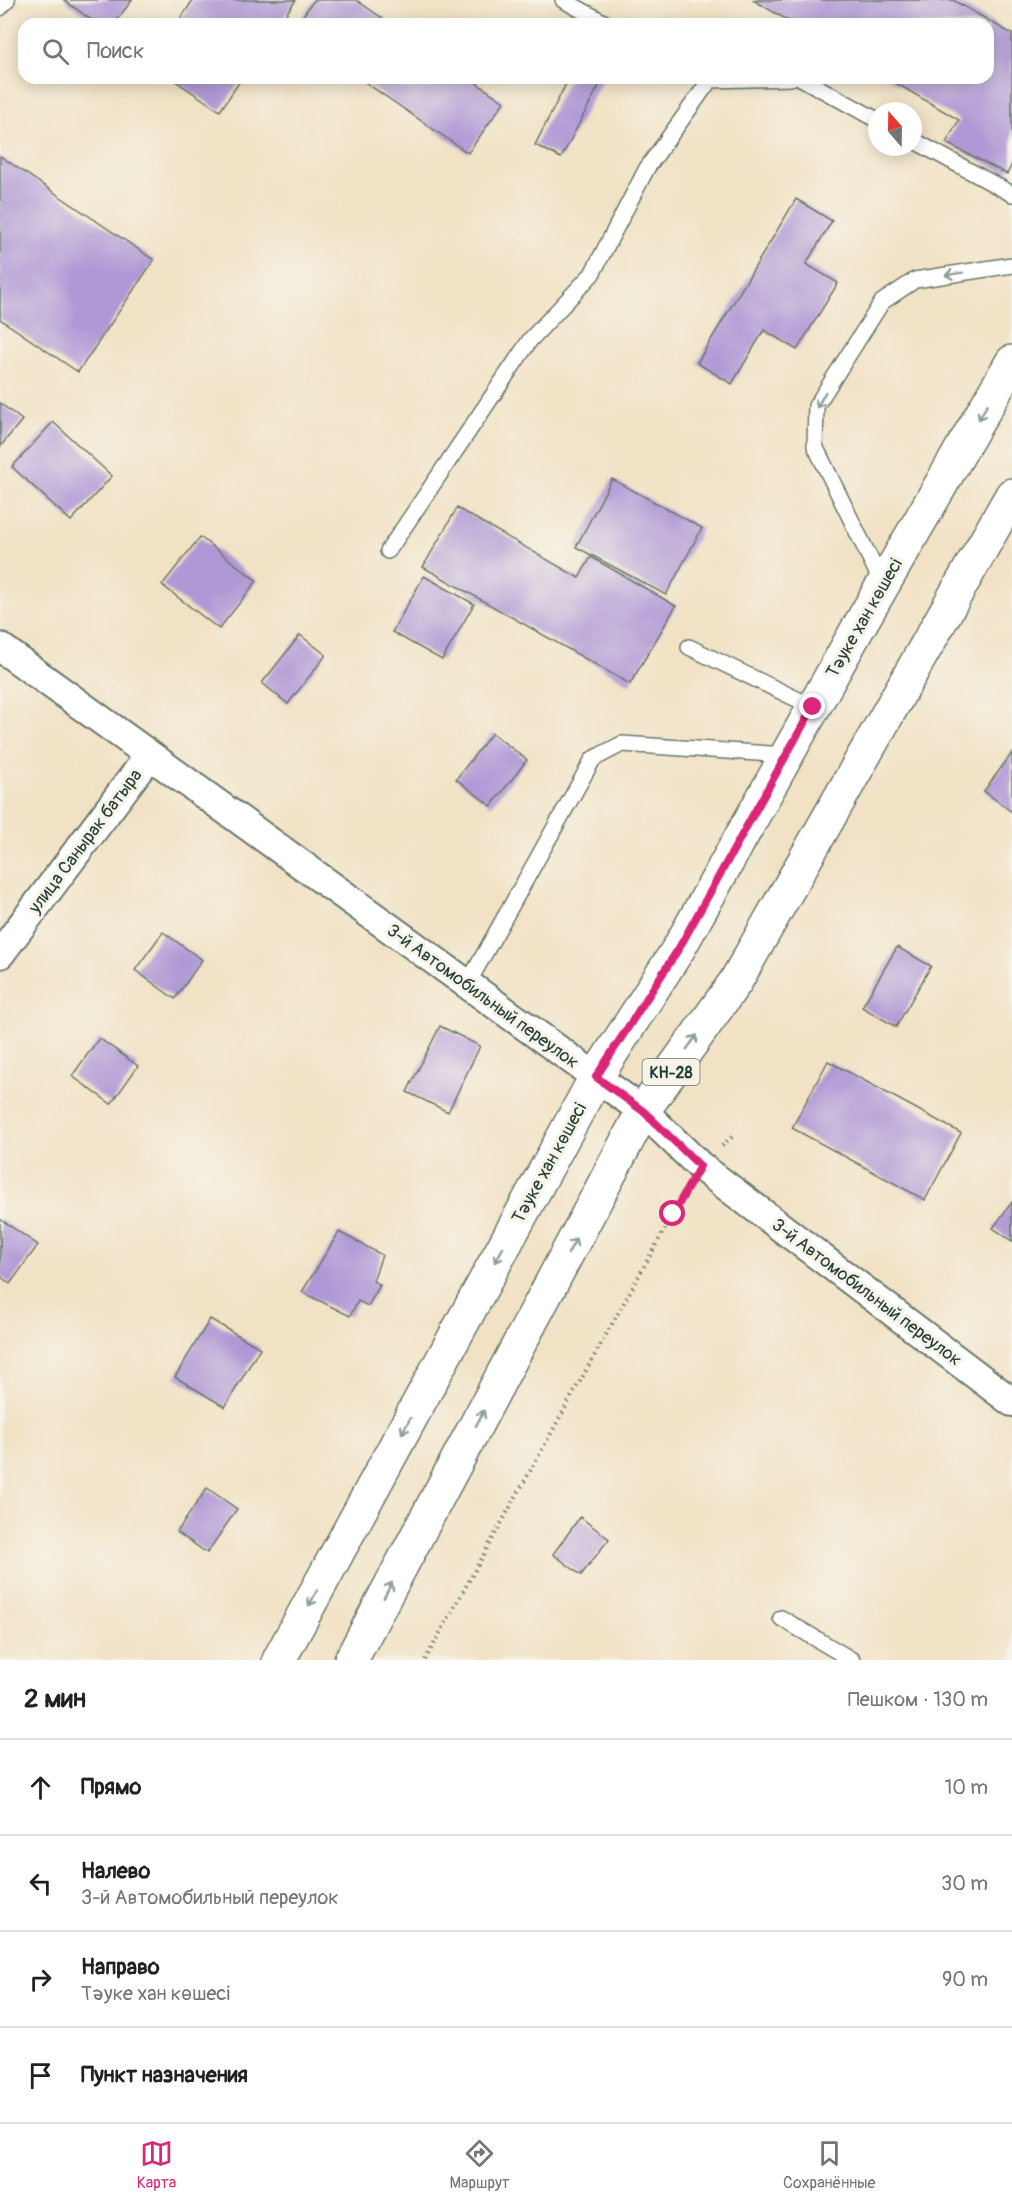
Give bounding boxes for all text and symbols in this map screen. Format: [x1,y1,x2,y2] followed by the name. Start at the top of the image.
[18,18,994,84] search box
[39,35,72,68] icon: search
[87,37,144,65] text: Поиск
[868,102,922,156] north arrow
[945,268,965,279] one-way arrow
[815,391,827,408] one-way arrow
[976,403,988,420] one-way arrow
[821,554,908,682] street label: Тәуке хан көшесі
[799,693,825,719] route end
[23,765,147,919] street label: улица Санырак батыра
[382,919,583,1074] street label: 3-й Автомобильный переулок
[686,1035,699,1051] one-way arrow
[642,1059,700,1085] road number: КН-28
[507,1099,592,1227] street label: Тәуке хан көшесі
[659,1200,685,1226] route start
[767,1213,966,1371] street label: 3-й Автомобильный переулок
[566,1237,578,1255] one-way arrow
[493,1246,505,1263] one-way arrow
[474,1410,486,1427] one-way arrow
[400,1417,411,1435] one-way arrow
[382,1582,394,1599] one-way arrow
[307,1588,318,1606] one-way arrow
[24,1683,86,1715] text: 2 мин
[848,1687,988,1712] text: Пешком · 130 m
[24,1771,57,1804] icon: ahead
[81,1773,141,1801] text: Прямо
[944,1775,988,1800] text: 10 m
[81,1857,150,1885] text: Налево
[24,1867,57,1900] icon: left
[941,1871,988,1896] text: 30 m
[81,1885,338,1910] text: 3-й Автомобильный переулок
[81,1953,160,1981] text: Направо
[24,1963,57,1996] icon: right
[942,1967,988,1992] text: 90 m
[81,1981,230,2006] text: Тәуке хан көшесі
[24,2059,57,2092] icon: arrive
[81,2061,248,2089] text: Пункт назначения
[137,2137,176,2193] tab: Карта
[450,2137,510,2193] tab: Маршрут
[783,2137,875,2193] tab: Сохранённые

